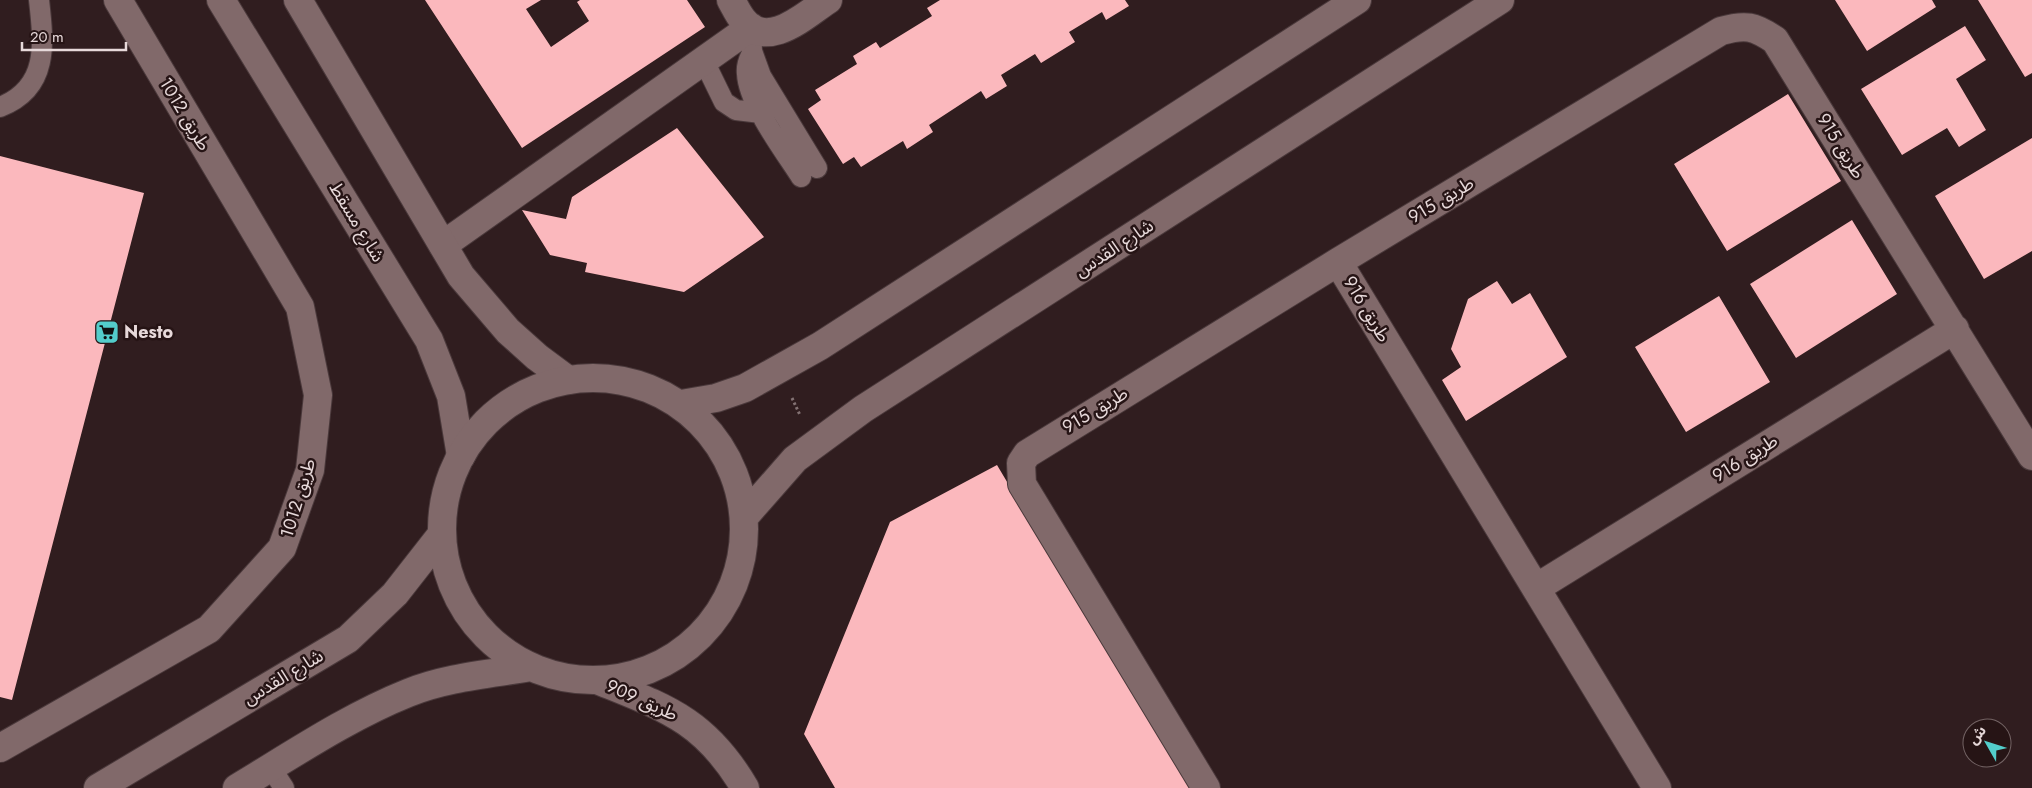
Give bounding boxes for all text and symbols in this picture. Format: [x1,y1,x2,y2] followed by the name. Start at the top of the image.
[22,20,126,52] scale bar
[30,26,64,48] text: 20 m
[153,72,217,156] street label: طريق 1012
[1811,108,1871,184] street label: طريق 915
[1403,170,1479,230] street label: طريق 915
[322,177,391,267] street label: شارع مسقط
[1069,213,1159,284] street label: شارع القدس
[1337,271,1397,347] street label: طريق 916
[94,319,120,345] supermarket icon: Nesto
[124,319,174,345] place label: Nesto
[1057,380,1133,440] street label: طريق 915
[1707,428,1783,488] street label: طريق 916
[274,455,322,541] street label: طريق 1012
[238,643,329,712] street label: شارع القدس
[602,673,682,727] street label: طريق 909
[1962,718,2012,768] north arrow
[1963,721,1991,749] text: ش

